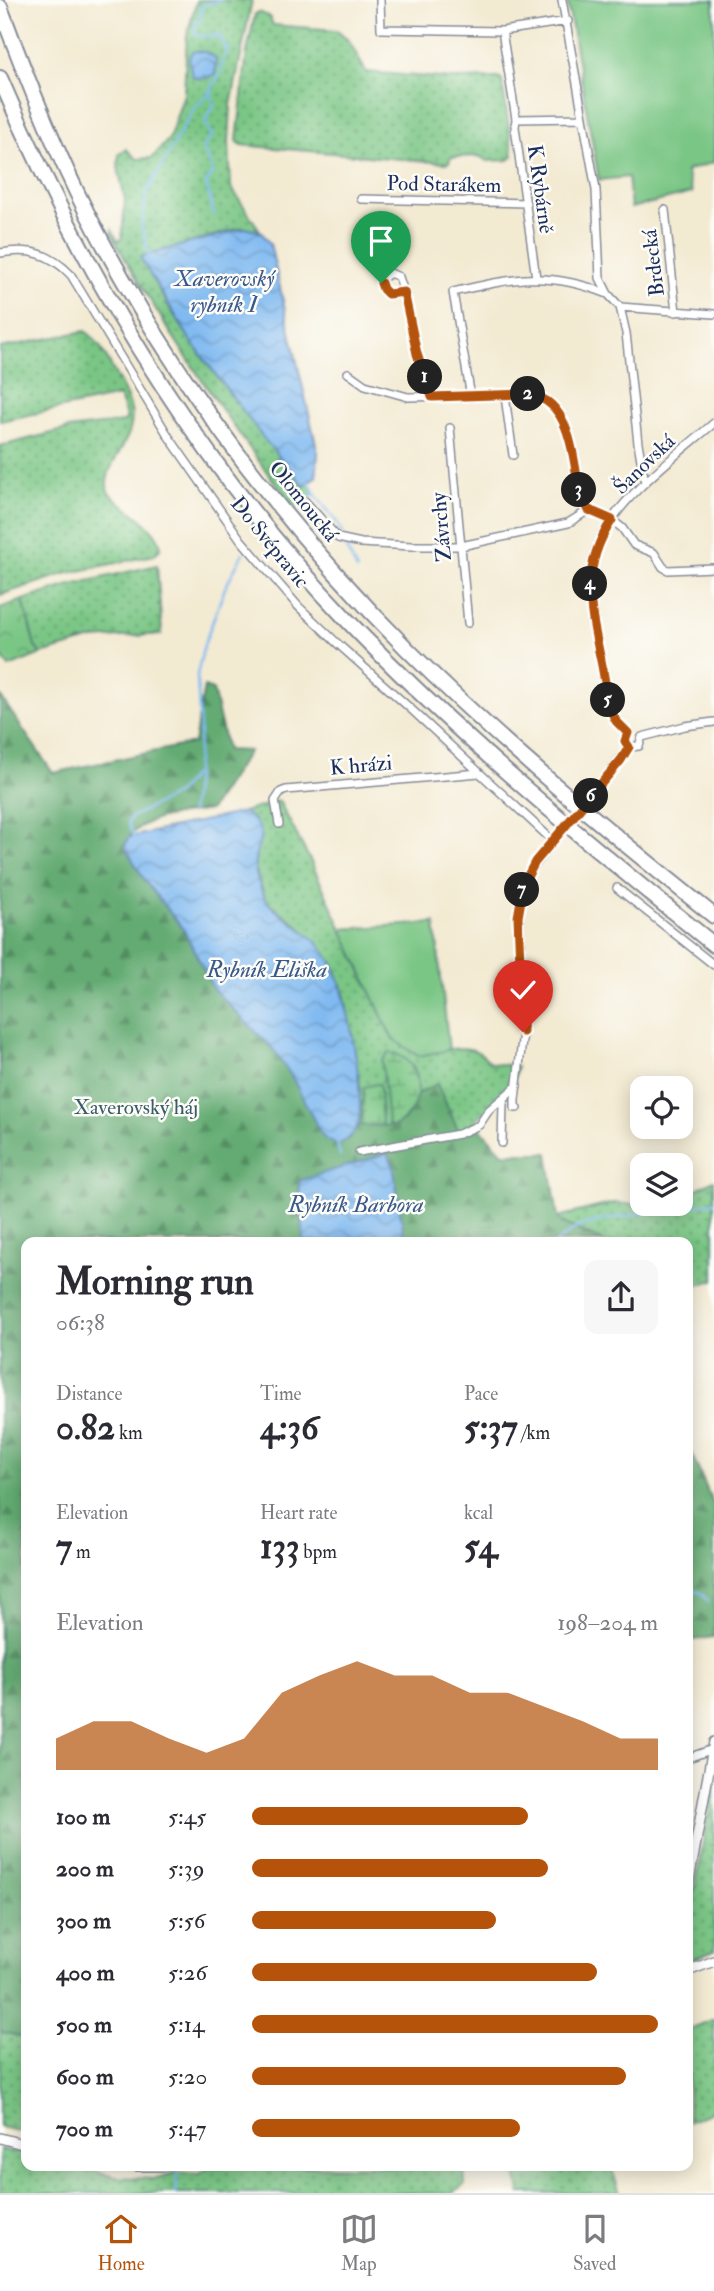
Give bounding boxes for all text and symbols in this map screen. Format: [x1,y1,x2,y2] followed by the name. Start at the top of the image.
[521,143,560,235] street label: K Rybárně
[386,170,502,199] street label: Pod Starákem
[351,211,411,283] pin
[362,222,400,260] icon: arrive
[636,227,671,298] street label: Brdecká
[173,264,277,319] water label: Xaverovský rybník I
[408,360,442,394] pin: 1
[421,364,428,388] text: 1
[510,376,546,412] pin: 2
[523,381,532,405] text: 2
[608,428,681,500] street label: Šanovská
[263,455,345,548] street label: Olomoucká
[562,472,596,508] pin: 3
[575,477,582,501] text: 3
[224,491,315,594] street label: Do Svépravic
[425,491,458,563] street label: Závrchy
[572,566,608,602] pin: 4
[584,571,595,595] text: 4
[590,682,626,718] pin: 5
[603,687,612,711] text: 5
[329,749,394,782] street label: K hrázi
[574,778,608,814] pin: 6
[586,783,595,807] text: 6
[504,872,540,908] pin: 7
[517,877,526,901] text: 7
[206,955,328,984] water label: Rybník Eliška
[493,960,553,1032] pin
[504,971,542,1009] icon: check
[630,1076,693,1216] map controls
[630,1076,693,1139] button: locate
[74,1094,198,1121] park label: Xaverovský háj
[630,1153,693,1216] button: layers
[287,1190,424,1219] water label: Rybník Barbora
[56,1258,254,1306] text: Morning run
[584,1260,658,1334] button: share
[56,1308,105,1337] text: 06:38
[56,1382,122,1406] text: Distance
[260,1382,302,1406] text: Time
[464,1382,498,1406] text: Pace
[56,1406,115,1450] text: 0.82
[260,1406,319,1450] text: 4:36
[464,1406,518,1450] text: 5:37
[115,1421,143,1445] text: km
[518,1421,550,1445] text: /km
[56,1501,128,1525] text: Elevation
[260,1501,337,1525] text: Heart rate
[464,1501,493,1525] text: kcal
[56,1525,72,1569] text: 7
[260,1525,299,1569] text: 133
[464,1525,497,1569] text: 54
[72,1540,91,1564] text: m
[299,1540,337,1564] text: bpm
[56,1608,144,1637] text: Elevation
[557,1608,658,1637] text: 198–204 m
[56,1802,110,1831] text: 100 m
[168,1802,206,1831] text: 5:45
[56,1854,114,1883] text: 200 m
[168,1854,204,1883] text: 5:39
[56,1906,111,1935] text: 300 m
[168,1906,205,1935] text: 5:56
[56,1958,115,1987] text: 400 m
[168,1958,207,1987] text: 5:26
[56,2010,112,2039] text: 500 m
[168,2010,204,2039] text: 5:14
[56,2062,114,2091] text: 600 m
[168,2062,207,2091] text: 5:20
[56,2114,113,2143] text: 700 m
[168,2114,206,2143] text: 5:47
[98,2210,145,2276] tab: Home
[340,2210,378,2276] tab: Map
[573,2210,616,2276] tab: Saved

